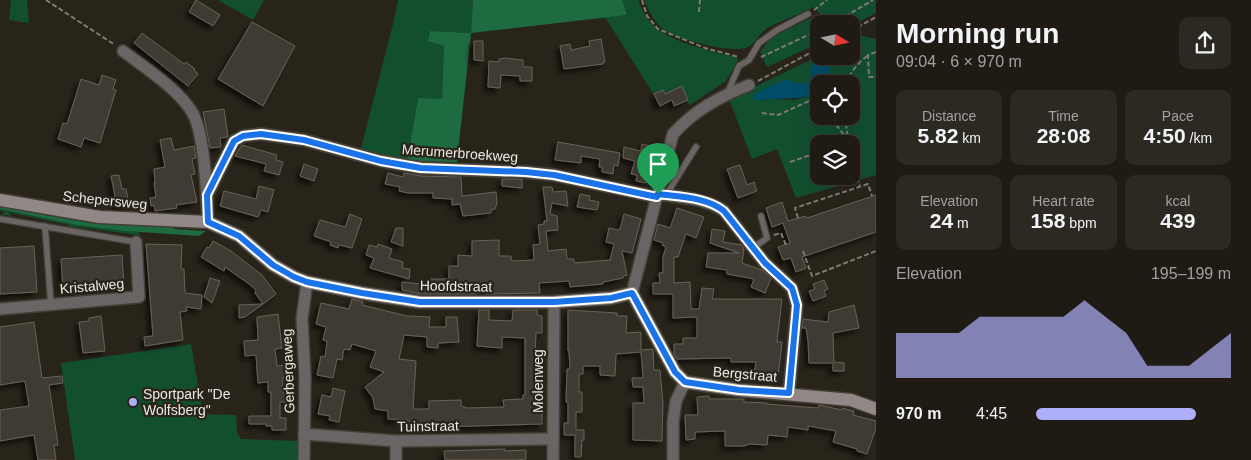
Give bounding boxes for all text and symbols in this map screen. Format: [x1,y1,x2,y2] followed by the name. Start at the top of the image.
[810,15,860,65] north arrow
[810,15,860,185] map controls
[1179,17,1231,69] button: share
[896,18,1059,49] text: Morning run
[896,53,1022,70] text: 09:04 · 6 × 970 m
[810,75,860,125] button: locate
[922,108,976,124] text: Distance
[1048,108,1079,124] text: Time
[1162,108,1194,124] text: Pace
[917,124,958,147] text: 5.82
[1037,124,1090,147] text: 28:08
[1144,124,1186,147] text: 4:50
[958,130,981,146] text: km
[1186,130,1212,146] text: /km
[810,135,860,185] button: layers
[401,141,519,165] street label: Merumerbroekweg
[637,143,679,194] pin
[644,150,672,178] icon: arrive
[62,188,148,212] street label: Schepersweg
[920,193,978,209] text: Elevation
[1032,193,1095,209] text: Heart rate
[1165,193,1190,209] text: kcal
[930,209,953,232] text: 24
[1030,209,1065,232] text: 158
[1160,209,1195,232] text: 439
[953,215,969,231] text: m
[1065,215,1097,231] text: bpm
[896,265,962,282] text: Elevation
[1151,265,1231,282] text: 195–199 m
[59,275,125,297] street label: Kristalweg
[420,277,492,295] street label: Hoofdstraat
[279,328,297,414] street label: Gerbergaweg
[530,349,546,413] street label: Molenweg
[712,363,778,385] street label: Bergstraat
[143,386,231,418] place label: Sportpark "De Wolfsberg"
[127,396,139,408] marker: Sportpark "De Wolfsberg"
[896,405,941,422] text: 970 m
[976,405,1007,422] text: 4:45
[397,417,459,435] street label: Tuinstraat

